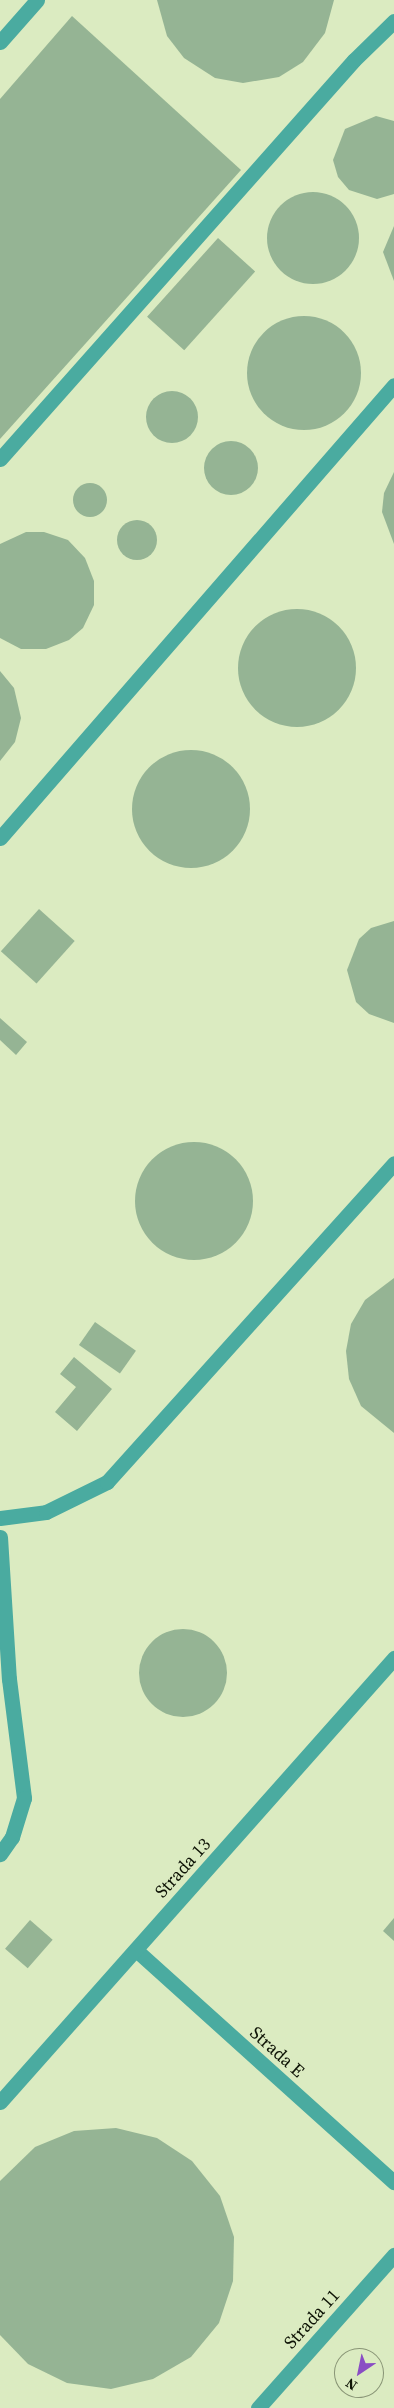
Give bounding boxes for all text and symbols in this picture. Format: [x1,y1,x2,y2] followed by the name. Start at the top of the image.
[151,1834,215,1902] street label: Strada 13
[245,2022,309,2082] street label: Strada E
[280,2285,344,2353] street label: Strada 11
[334,2348,384,2398] north arrow
[341,2373,361,2396] text: N

